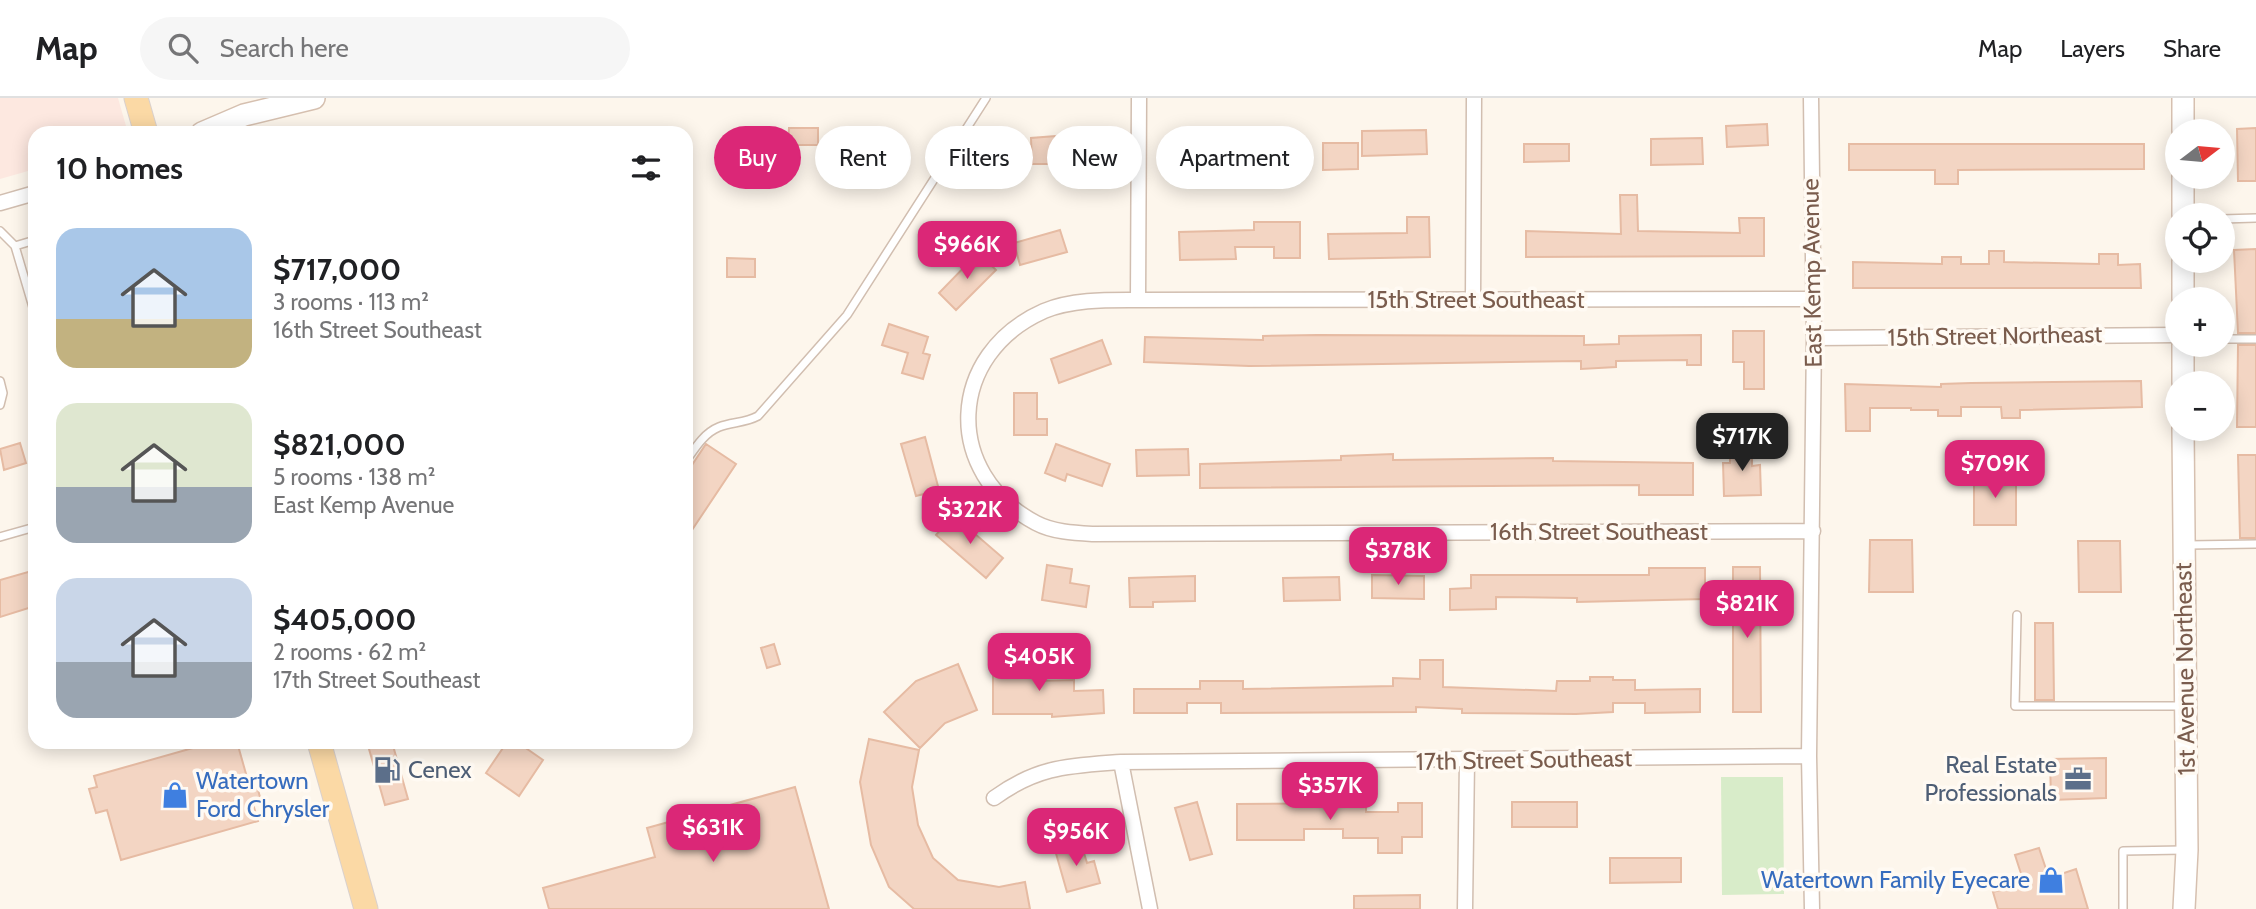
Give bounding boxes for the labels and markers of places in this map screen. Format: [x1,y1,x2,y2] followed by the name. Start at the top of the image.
[918,222,1016,281] pin: $966K
[1693,414,1791,473] pin: $717K
[1946,440,2044,500] pin: $709K
[921,486,1019,546] pin: $322K
[1349,528,1447,587] pin: $378K
[1698,580,1796,640] pin: $821K
[990,634,1088,693] pin: $405K
[1924,750,2057,807] place label: Real Estate Professionals
[372,755,402,785] fuel station icon: Cenex
[408,755,472,784] place label: Cenex
[1281,762,1379,822] pin: $357K
[2063,764,2093,794] office icon: Real Estate Professionals
[196,766,330,823] place label: Watertown Ford Chrysler
[160,780,190,810] shop icon: Watertown Ford Chrysler
[664,804,762,864] pin: $631K
[1027,808,1125,868] pin: $956K
[1761,865,2030,894] place label: Watertown Family Eyecare
[2036,865,2066,895] shop icon: Watertown Family Eyecare

